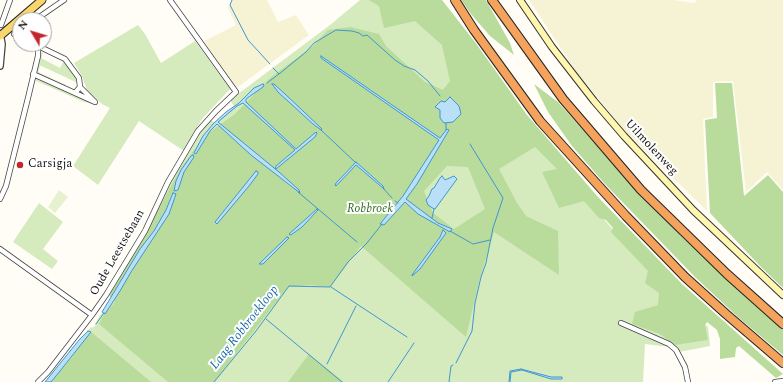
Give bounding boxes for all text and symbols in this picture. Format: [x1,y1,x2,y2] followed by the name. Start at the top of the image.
[12,12,52,52] north arrow
[13,16,32,34] text: N
[621,117,681,179] street label: Uilmolenweg
[28,158,72,172] place label: Carsigja
[15,160,25,170] marker: Carsigja
[347,203,393,217] park label: Robbroek
[88,207,148,299] street label: Oude Leestsebaan
[207,283,283,373] water label: Laag Robbroekloop

